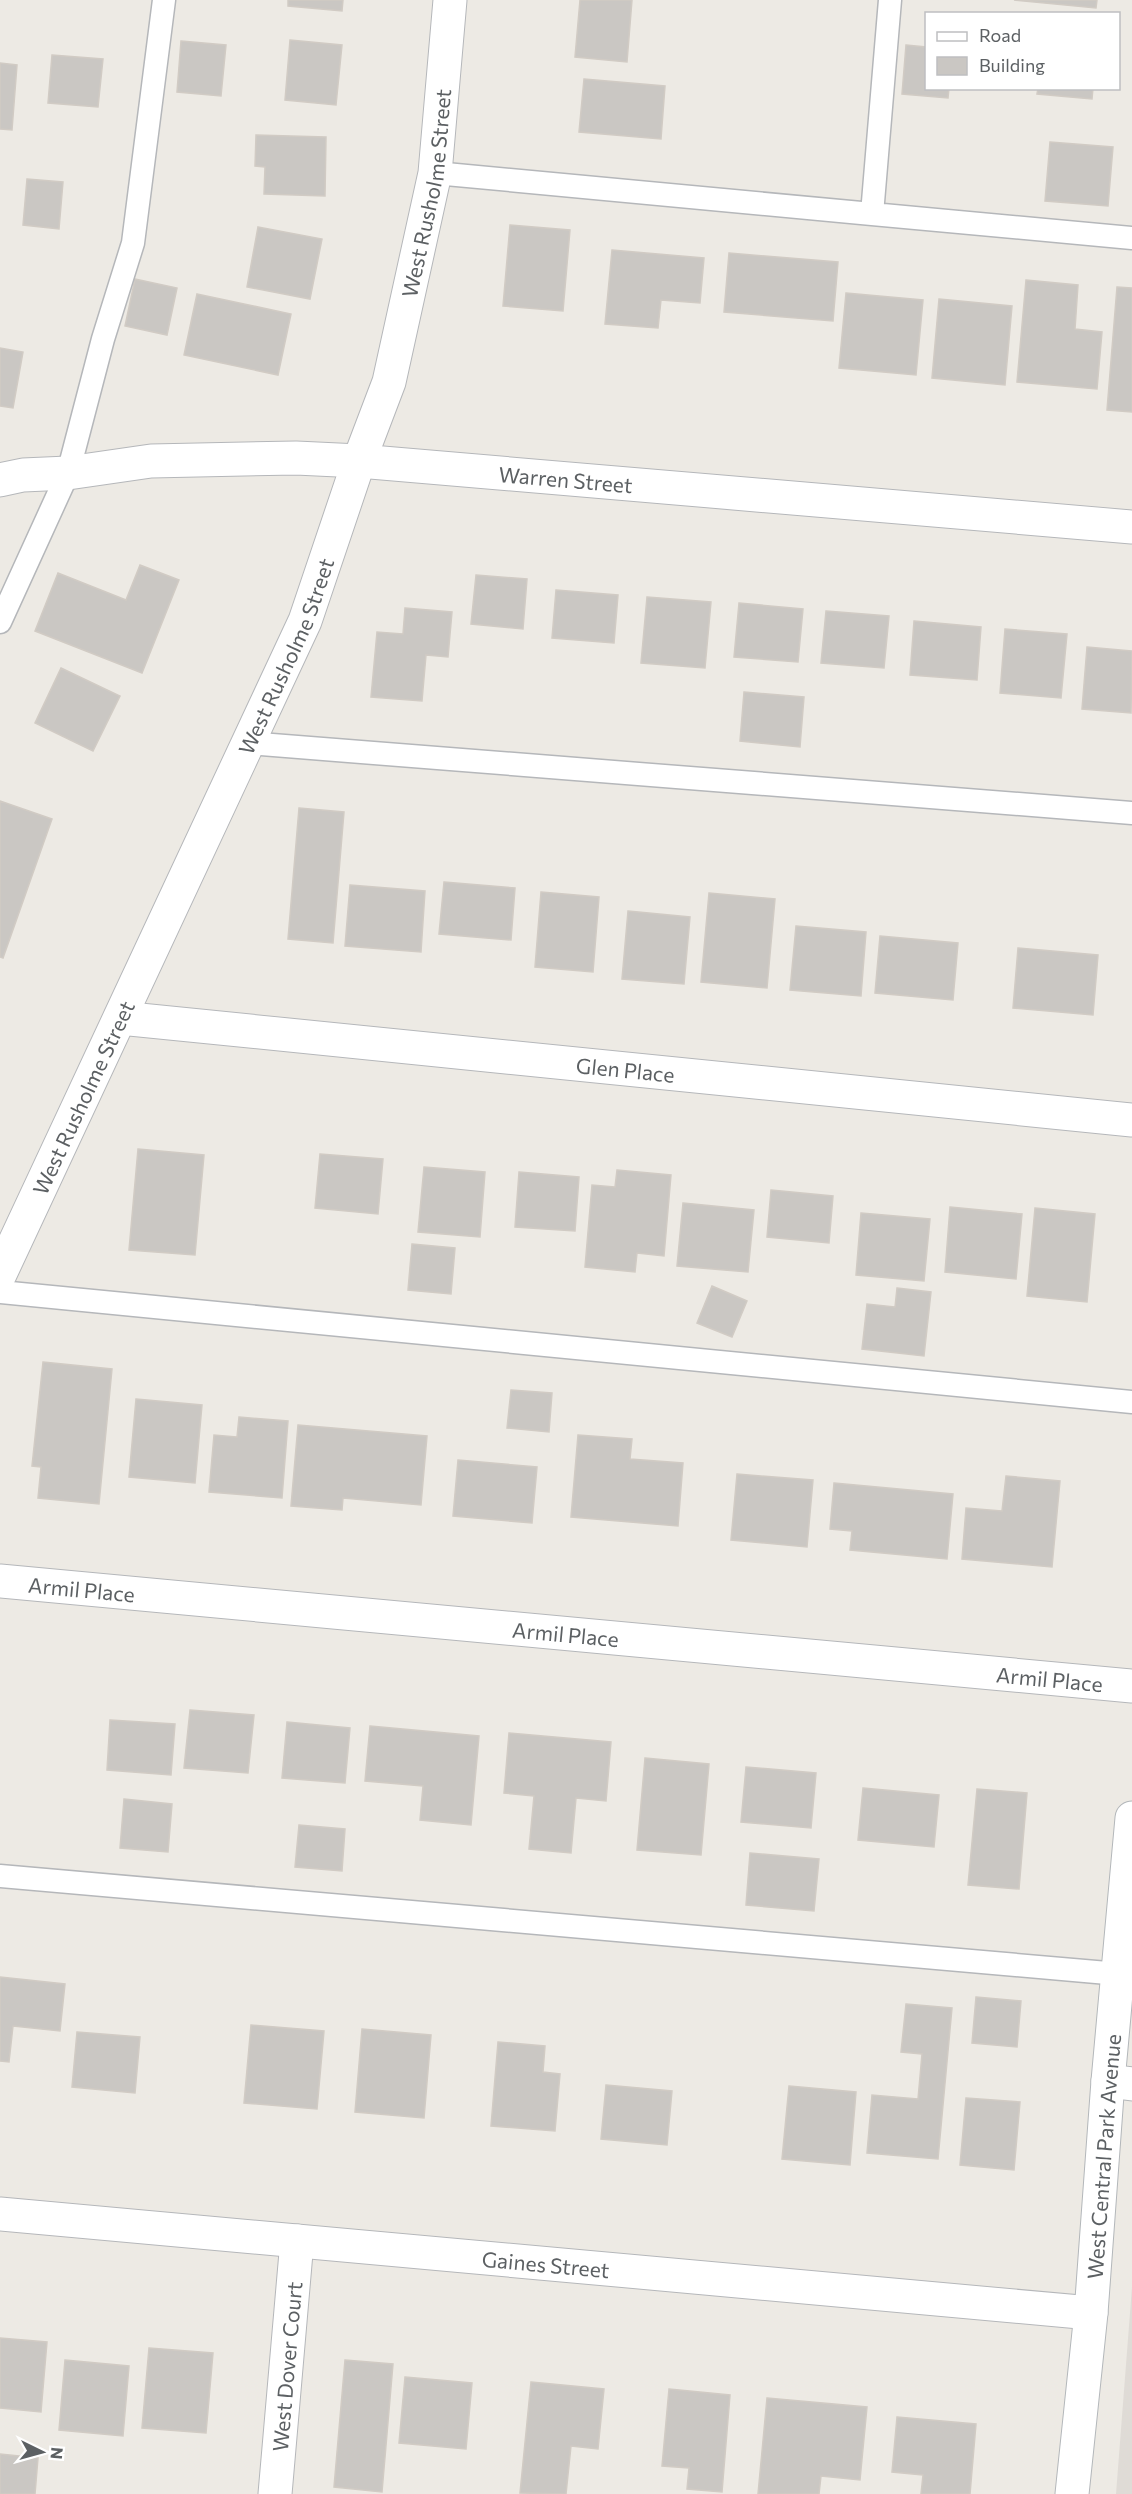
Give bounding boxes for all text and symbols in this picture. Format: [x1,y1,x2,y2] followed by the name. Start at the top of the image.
[925,12,1120,90] legend
[979,24,1021,46] text: Road
[979,54,1045,76] text: Building
[396,88,455,299] street label: West Rusholme Street
[498,460,634,497] street label: Warren Street
[232,555,338,758] street label: West Rusholme Street
[26,996,139,1198] street label: West Rusholme Street
[575,1052,676,1086] street label: Glen Place
[27,1571,136,1606] street label: Armil Place
[511,1616,620,1651] street label: Armil Place
[995,1661,1104,1696] street label: Armil Place
[1081,2033,1125,2280] street label: West Central Park Avenue
[481,2245,611,2282] street label: Gaines Street
[266,2280,306,2452] street label: West Dover Court
[12,2422,72,2482] north arrow
[47,2447,67,2460] text: N

